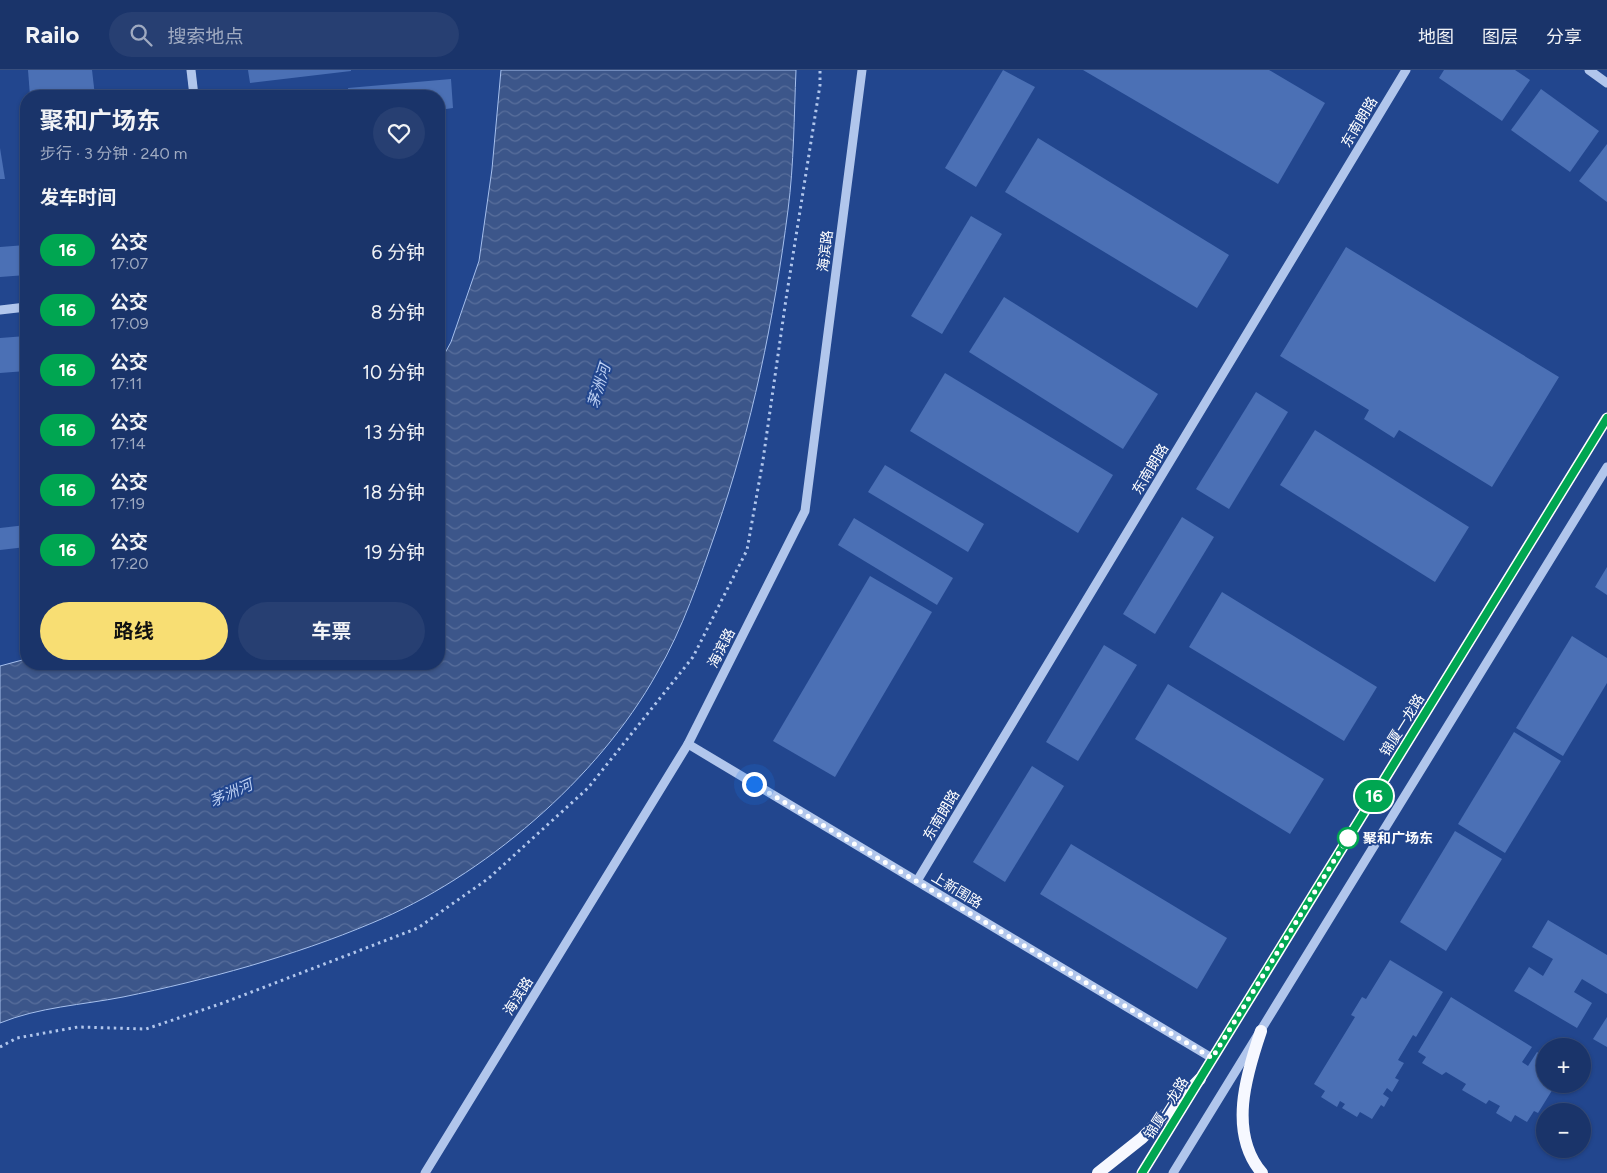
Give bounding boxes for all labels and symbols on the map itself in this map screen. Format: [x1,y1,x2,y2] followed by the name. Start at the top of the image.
[1338,94,1381,151] street label: 东南朗路
[815,229,836,273] street label: 海滨路
[584,359,615,410] water label: 茅洲河
[1129,441,1172,498] street label: 东南朗路
[704,626,739,671] street label: 海滨路
[1377,691,1428,759] street label: 锦厦一龙路
[742,772,767,797] your location
[207,774,258,810] water label: 茅洲河
[1352,780,1396,812] line badge: 16
[920,787,963,844] street label: 东南朗路
[1337,827,1359,849] marker: 聚和广场东
[1363,830,1433,847] place label: 聚和广场东
[928,869,985,912] street label: 上新围路
[500,974,537,1019] street label: 海滨路
[1141,1074,1192,1142] street label: 锦厦一龙路

